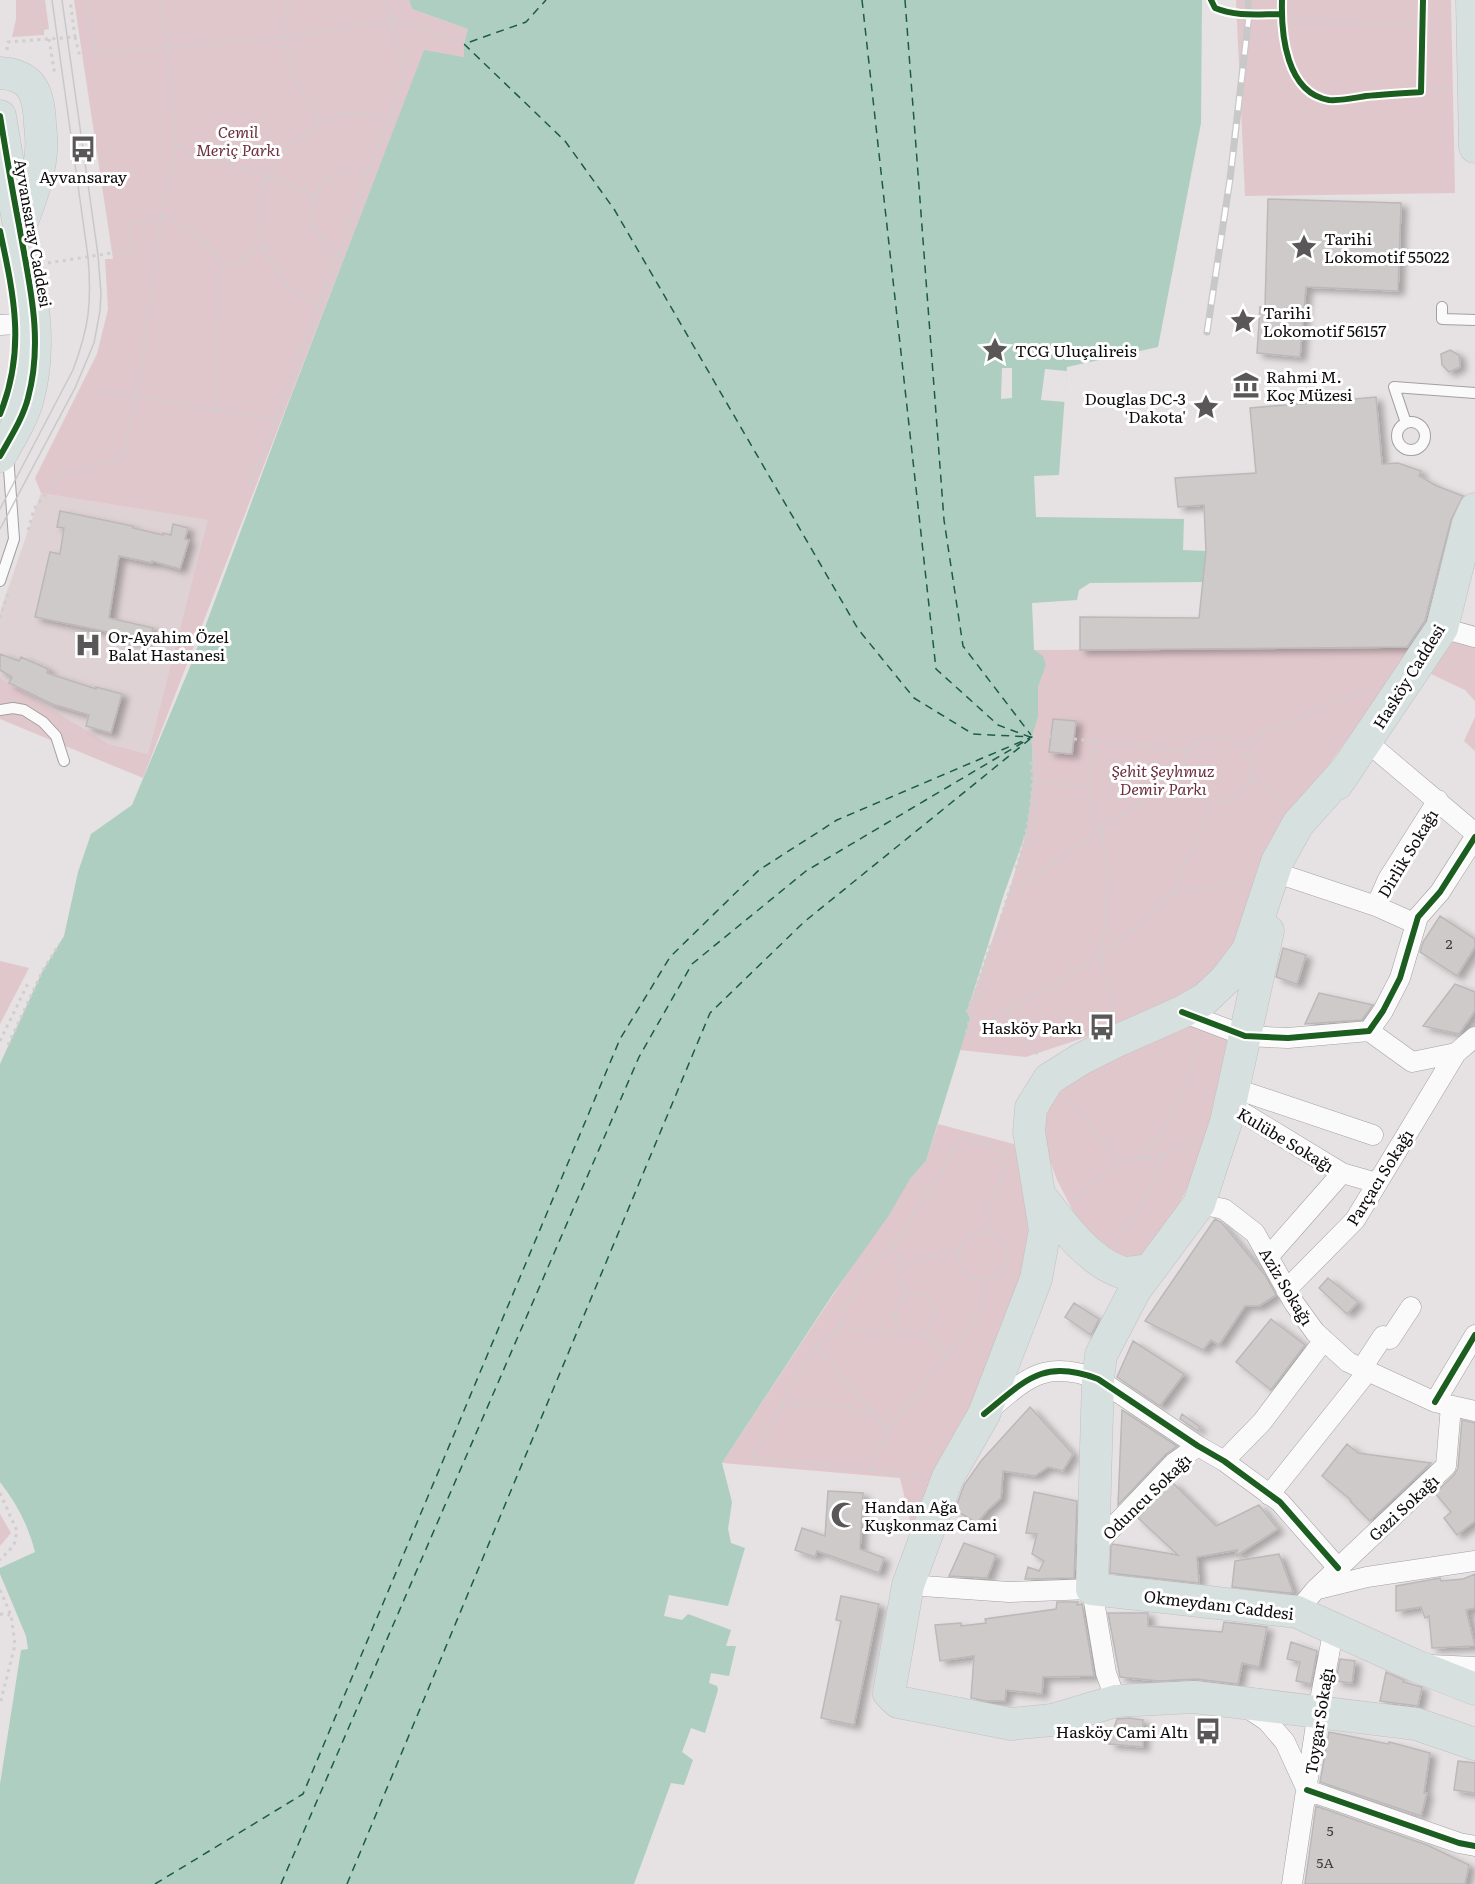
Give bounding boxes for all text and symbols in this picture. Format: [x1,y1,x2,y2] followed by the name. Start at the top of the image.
[196,119,280,161] park label: Cemil Meriç Parkı
[68,134,98,164] bus stop icon: Ayvansaray
[9,157,59,309] street label: Ayvansaray Caddesi
[39,164,128,188] place label: Ayvansaray
[1324,226,1449,268] place label: Tarihi Lokomotif 55022
[1289,232,1319,262] place icon: Tarihi Lokomotif 55022
[1263,300,1386,342] place label: Tarihi Lokomotif 56157
[1228,306,1258,336] place icon: Tarihi Lokomotif 56157
[980,335,1010,365] place icon: TCG Uluçalireis
[1015,338,1137,362] place label: TCG Uluçalireis
[1266,364,1352,406] place label: Rahmi M. Koç Müzesi
[1231,370,1261,400] museum icon: Rahmi M. Koç Müzesi
[1084,386,1186,428] place label: Douglas DC-3 'Dakota'
[1191,392,1221,422] place icon: Douglas DC-3 'Dakota'
[1366,619,1450,733] street label: Hasköy Caddesi
[108,624,229,666] place label: Or-Ayahim Özel Balat Hastanesi
[73,630,103,660] hospital icon: Or-Ayahim Özel Balat Hastanesi
[1112,758,1215,800] park label: Şehit Şeyhmuz Demir Parkı
[1371,804,1443,902] street label: Dirlik Sokağı
[1445,933,1453,953] house number: 2
[1087,1012,1117,1042] bus stop icon: Hasköy Parkı
[981,1015,1082,1039] place label: Hasköy Parkı
[1233,1101,1339,1177] street label: Kulübe Sokağı
[1340,1124,1418,1230] street label: Parçacı Sokağı
[1254,1242,1320,1330] street label: Aziz Sokağı
[1096,1447,1196,1545] street label: Oduncu Sokağı
[1363,1468,1443,1546] street label: Gazi Sokağı
[864,1494,997,1536] place label: Handan Ağa Kuşkonmaz Cami
[829,1500,859,1530] mosque icon: Handan Ağa Kuşkonmaz Cami
[1143,1583,1295,1625] street label: Okmeydanı Caddesi
[1298,1666,1338,1776] street label: Toygar Sokağı
[1193,1716,1223,1746] bus stop icon: Hasköy Cami Altı
[1056,1719,1188,1743] place label: Hasköy Cami Altı
[1326,1820,1334,1840] house number: 5
[1316,1852,1334,1872] house number: 5A

